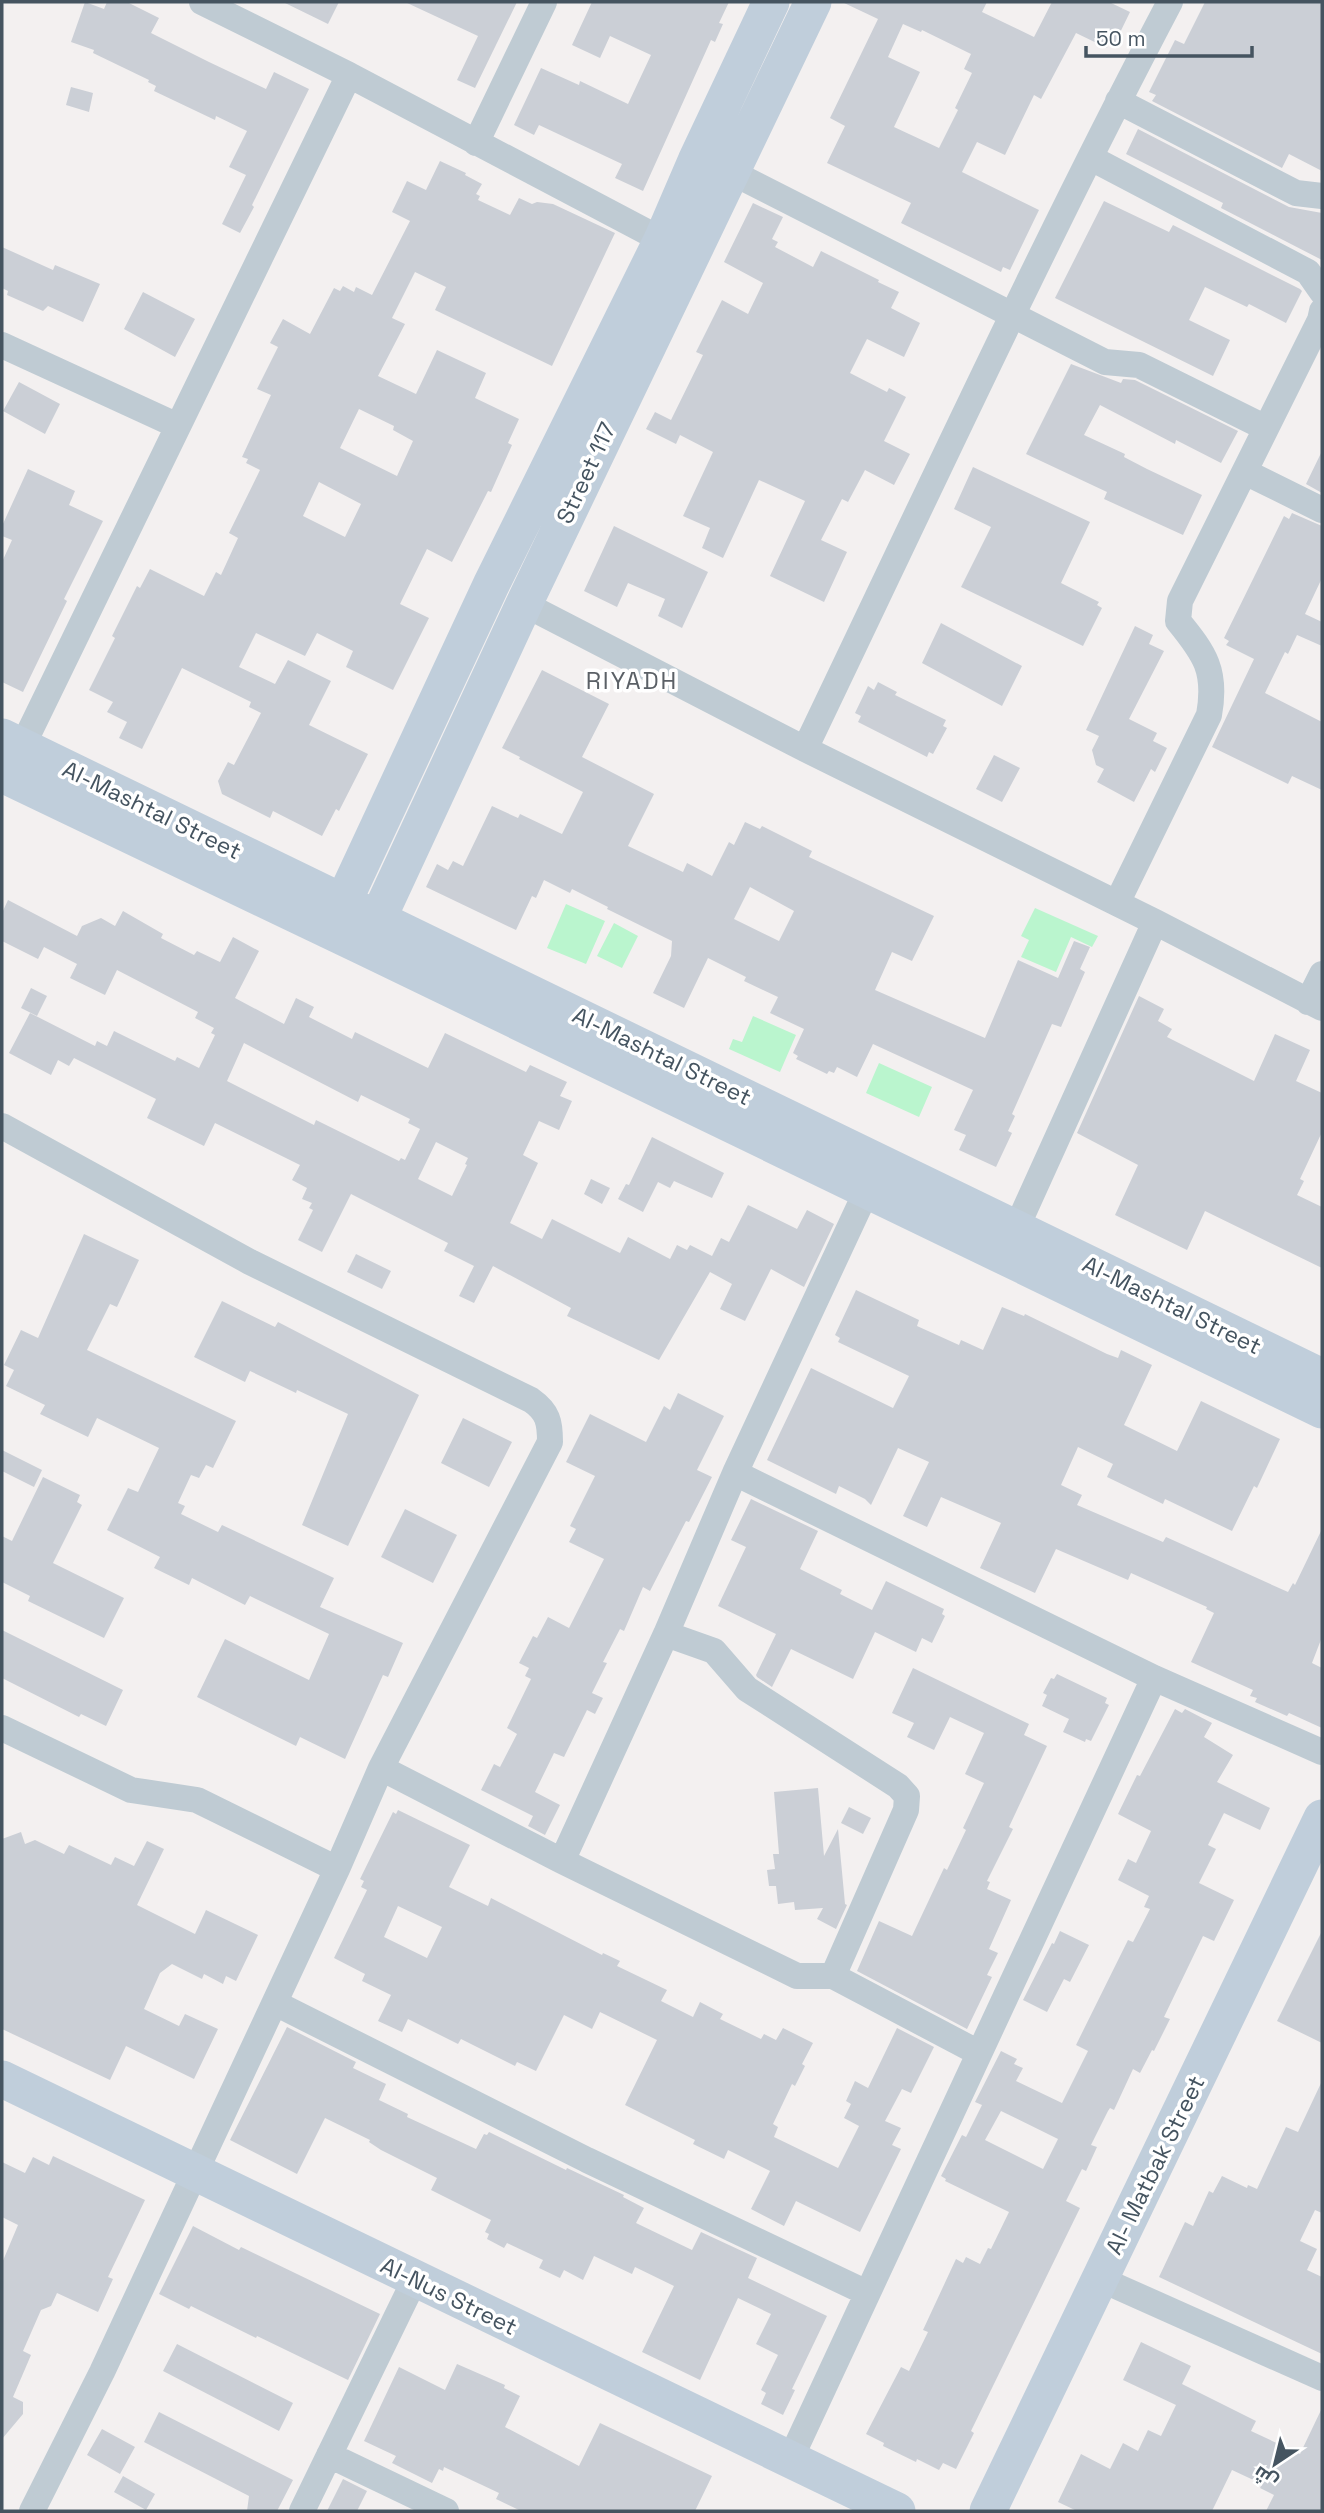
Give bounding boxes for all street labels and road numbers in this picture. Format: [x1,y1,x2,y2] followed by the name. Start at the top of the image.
[549,418,623,528] street label: Street 117
[58,754,246,866] street label: Al-Mashtal Street
[568,1000,756,1112] street label: Al-Mashtal Street
[1078,1249,1266,1361] street label: Al-Mashtal Street
[1099,2071,1211,2259] street label: Al- Matbak Street
[376,2250,522,2342] street label: Al-Nus Street

